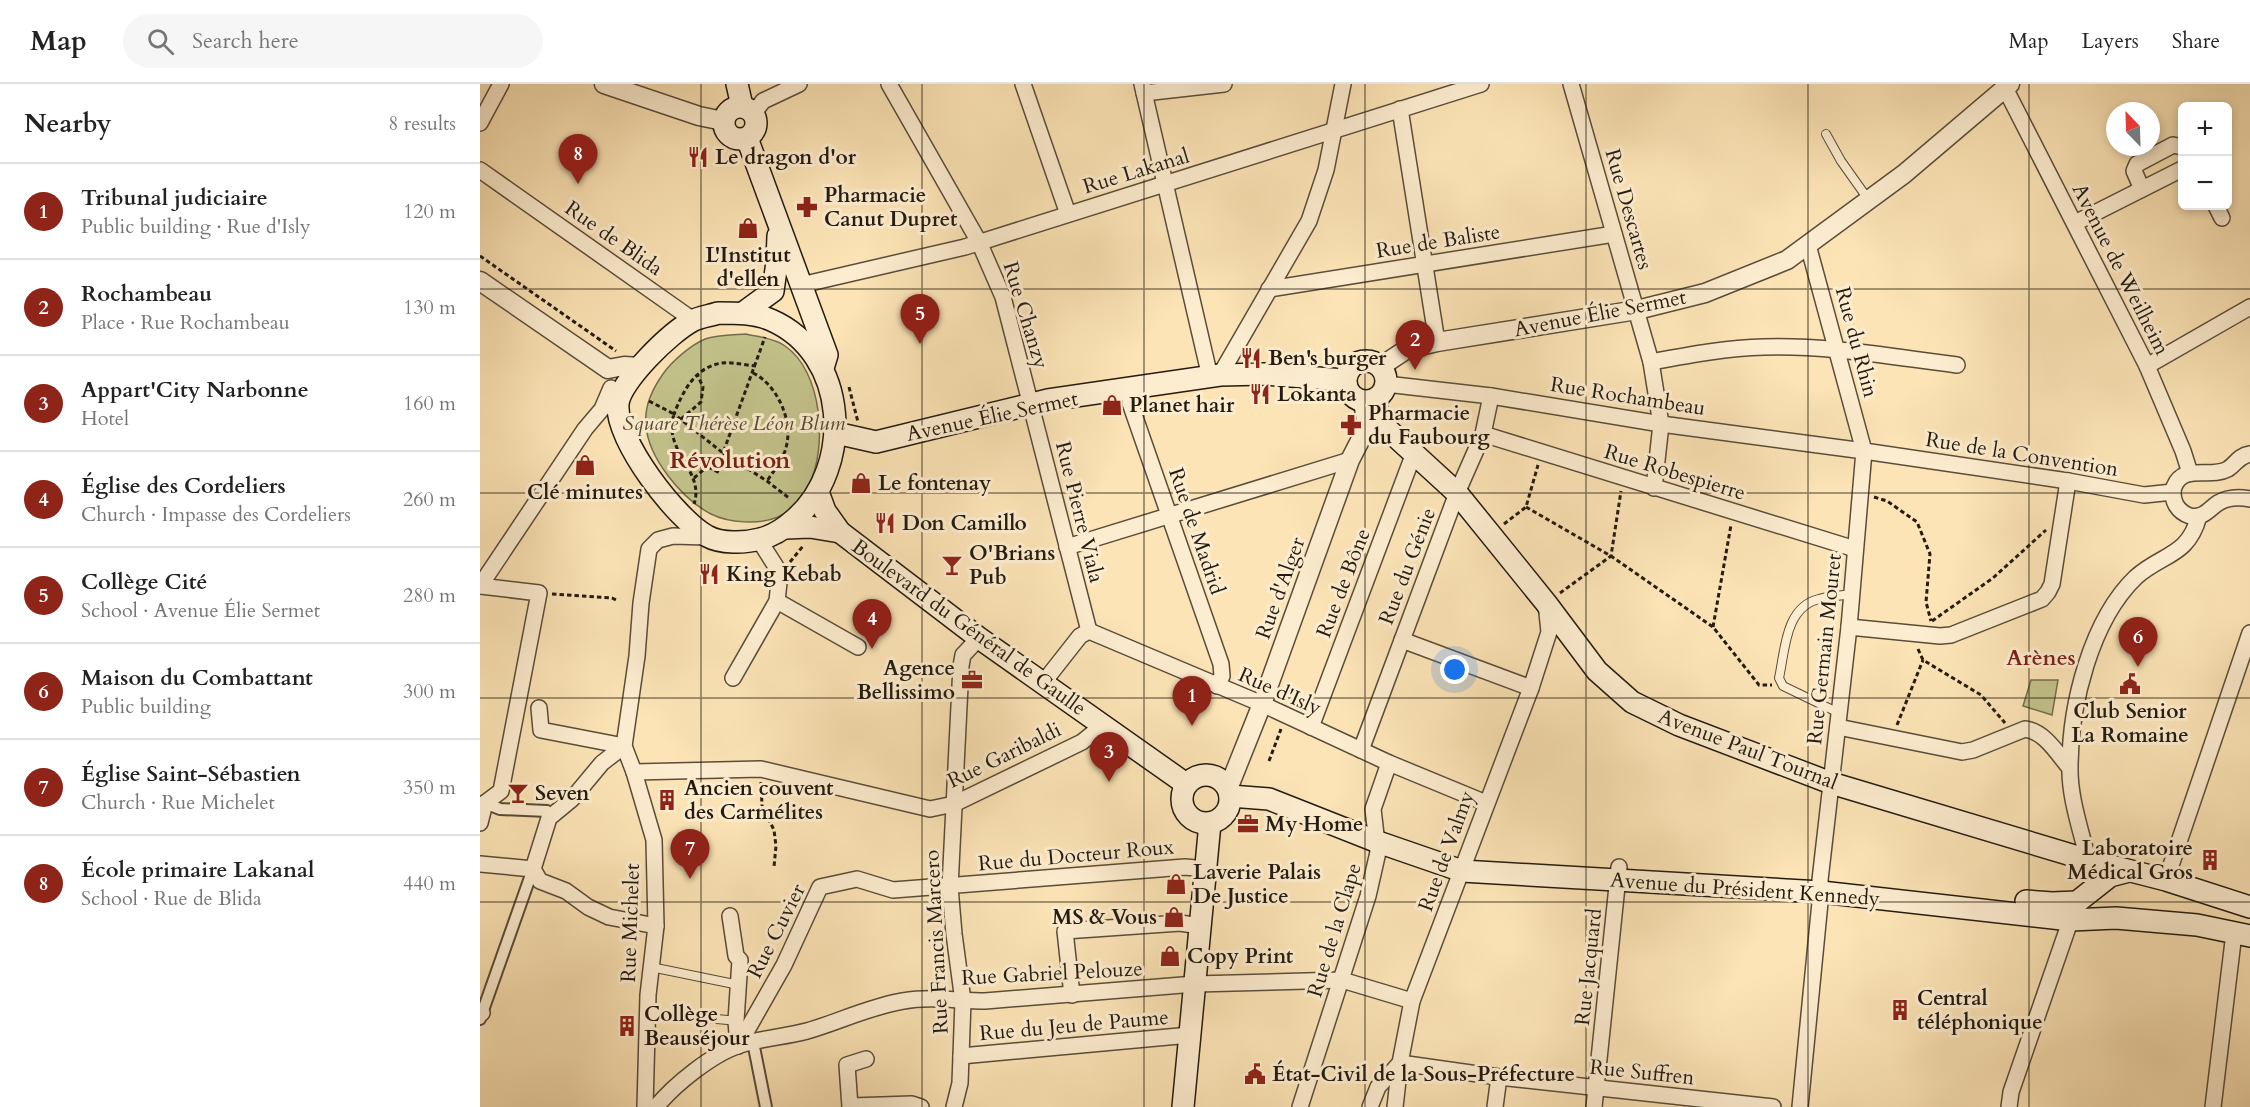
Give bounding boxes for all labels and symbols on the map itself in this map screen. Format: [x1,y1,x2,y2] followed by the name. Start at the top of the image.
[2106,102,2160,156] north arrow
[558,135,598,184] pin: 8
[1079,142,1193,201] street label: Rue Lakanal
[715,143,857,172] place label: Le dragon d'or
[686,145,710,169] restaurant icon: Le dragon d'or
[1597,145,1660,273] street label: Rue Descartes
[2065,179,2176,360] street label: Avenue de Weilheim
[824,181,958,234] place label: Pharmacie Canut Dupret
[559,194,668,283] street label: Rue de Blida
[795,195,819,219] pharmacy icon: Pharmacie Canut Dupret
[736,216,760,240] shop icon: L'Institut d'ellen
[1374,217,1502,266] street label: Rue de Baliste
[705,241,791,294] place label: L'Institut d'ellen
[996,258,1056,372] street label: Rue Chanzy
[1512,283,1689,344] street label: Avenue Élie Sermet
[1828,284,1885,401] street label: Rue du Rhin
[900,294,940,344] pin: 5
[1396,320,1434,370] pin: 2
[1268,344,1387,373] place label: Ben's burger
[1239,346,1263,370] restaurant icon: Ben's burger
[1548,370,1707,423] street label: Rue Rochambeau
[1277,380,1357,409] place label: Lokanta
[1248,382,1272,406] restaurant icon: Lokanta
[904,384,1081,449] street label: Avenue Élie Sermet
[1129,391,1235,420] place label: Planet hair
[1100,393,1124,417] shop icon: Planet hair
[1368,399,1490,452] place label: Pharmacie du Faubourg
[623,409,845,438] park label: Square Thérèse Léon Blum
[1339,413,1363,437] pharmacy icon: Pharmacie du Faubourg
[1923,425,2121,484] street label: Rue de la Convention
[1601,437,1749,508] street label: Rue Robespierre
[1048,439,1111,586] street label: Rue Pierre Viala
[669,444,791,477] district label: Révolution
[573,453,597,477] shop icon: Clé minutes
[1161,464,1232,598] street label: Rue de Madrid
[878,469,991,498] place label: Le fontenay
[849,471,873,495] shop icon: Le fontenay
[527,478,643,507] place label: Clé minutes
[1372,504,1443,629] street label: Rue du Génie
[902,509,1027,538] place label: Don Camillo
[873,511,897,535] restaurant icon: Don Camillo
[1309,524,1378,642] street label: Rue de Bône
[845,532,1092,723] street label: Boulevard du Général de Gaulle
[1249,533,1312,643] street label: Rue d'Alger
[969,539,1055,592] place label: O'Brians Pub
[1800,552,1849,746] street label: Rue Germain Mouret
[940,553,964,577] bar icon: O'Brians Pub
[726,560,842,589] place label: King Kebab
[697,562,721,586] restaurant icon: King Kebab
[852,600,892,649] pin: 4
[2118,618,2158,667] pin: 6
[2006,643,2076,673] district label: Arènes
[857,654,955,707] place label: Agence Bellissimo
[1440,655,1469,684] your location
[1234,660,1326,723] street label: Rue d'Isly
[960,668,984,692] office icon: Agence Bellissimo
[2118,672,2142,696] public building icon: Club Senior La Romaine
[1172,676,1212,726] pin: 1
[2071,697,2189,750] place label: Club Senior La Romaine
[1654,702,1842,797] street label: Avenue Paul Tournal
[942,715,1066,796] street label: Rue Garibaldi
[1090,732,1128,782] pin: 3
[684,774,834,827] place label: Ancien couvent des Carmélites
[535,779,590,808] place label: Seven
[506,781,530,805] bar icon: Seven
[1411,787,1482,915] street label: Rue de Valmy
[655,788,679,812] building icon: Ancien couvent des Carmélites
[1265,810,1363,839] place label: My Home
[1236,812,1260,836] office icon: My Home
[670,830,710,879] pin: 7
[977,832,1176,879] street label: Rue du Docteur Roux
[2067,834,2193,887] place label: Laboratoire Médical Gros
[2198,848,2222,872] building icon: Laboratoire Médical Gros
[917,849,956,1035] street label: Rue Francis Marcero
[1193,858,1321,911] place label: Laverie Palais De Justice
[1300,860,1369,1001] street label: Rue de la Clape
[614,863,647,983] street label: Rue Michelet
[1609,866,1881,913] street label: Avenue du Président Kennedy
[1164,872,1188,896] shop icon: Laverie Palais De Justice
[740,879,813,984] street label: Rue Cuvier
[1052,903,1157,932] place label: MS & Vous
[1162,905,1186,929] shop icon: MS & Vous
[1568,907,1609,1027] street label: Rue Jacquard
[1187,942,1294,971] place label: Copy Print
[1158,944,1182,968] shop icon: Copy Print
[961,954,1143,993] street label: Rue Gabriel Pelouze
[1917,984,2043,1037] place label: Central téléphonique
[1888,998,1912,1022] building icon: Central téléphonique
[644,1000,750,1053] place label: Collège Beauséjour
[978,1003,1170,1048] street label: Rue du Jeu de Paume
[615,1014,639,1038] building icon: Collège Beauséjour
[1588,1053,1696,1092] street label: Rue Suffren
[1272,1060,1575,1089] place label: État-Civil de la Sous-Préfecture
[1243,1062,1267,1086] public building icon: État-Civil de la Sous-Préfecture

